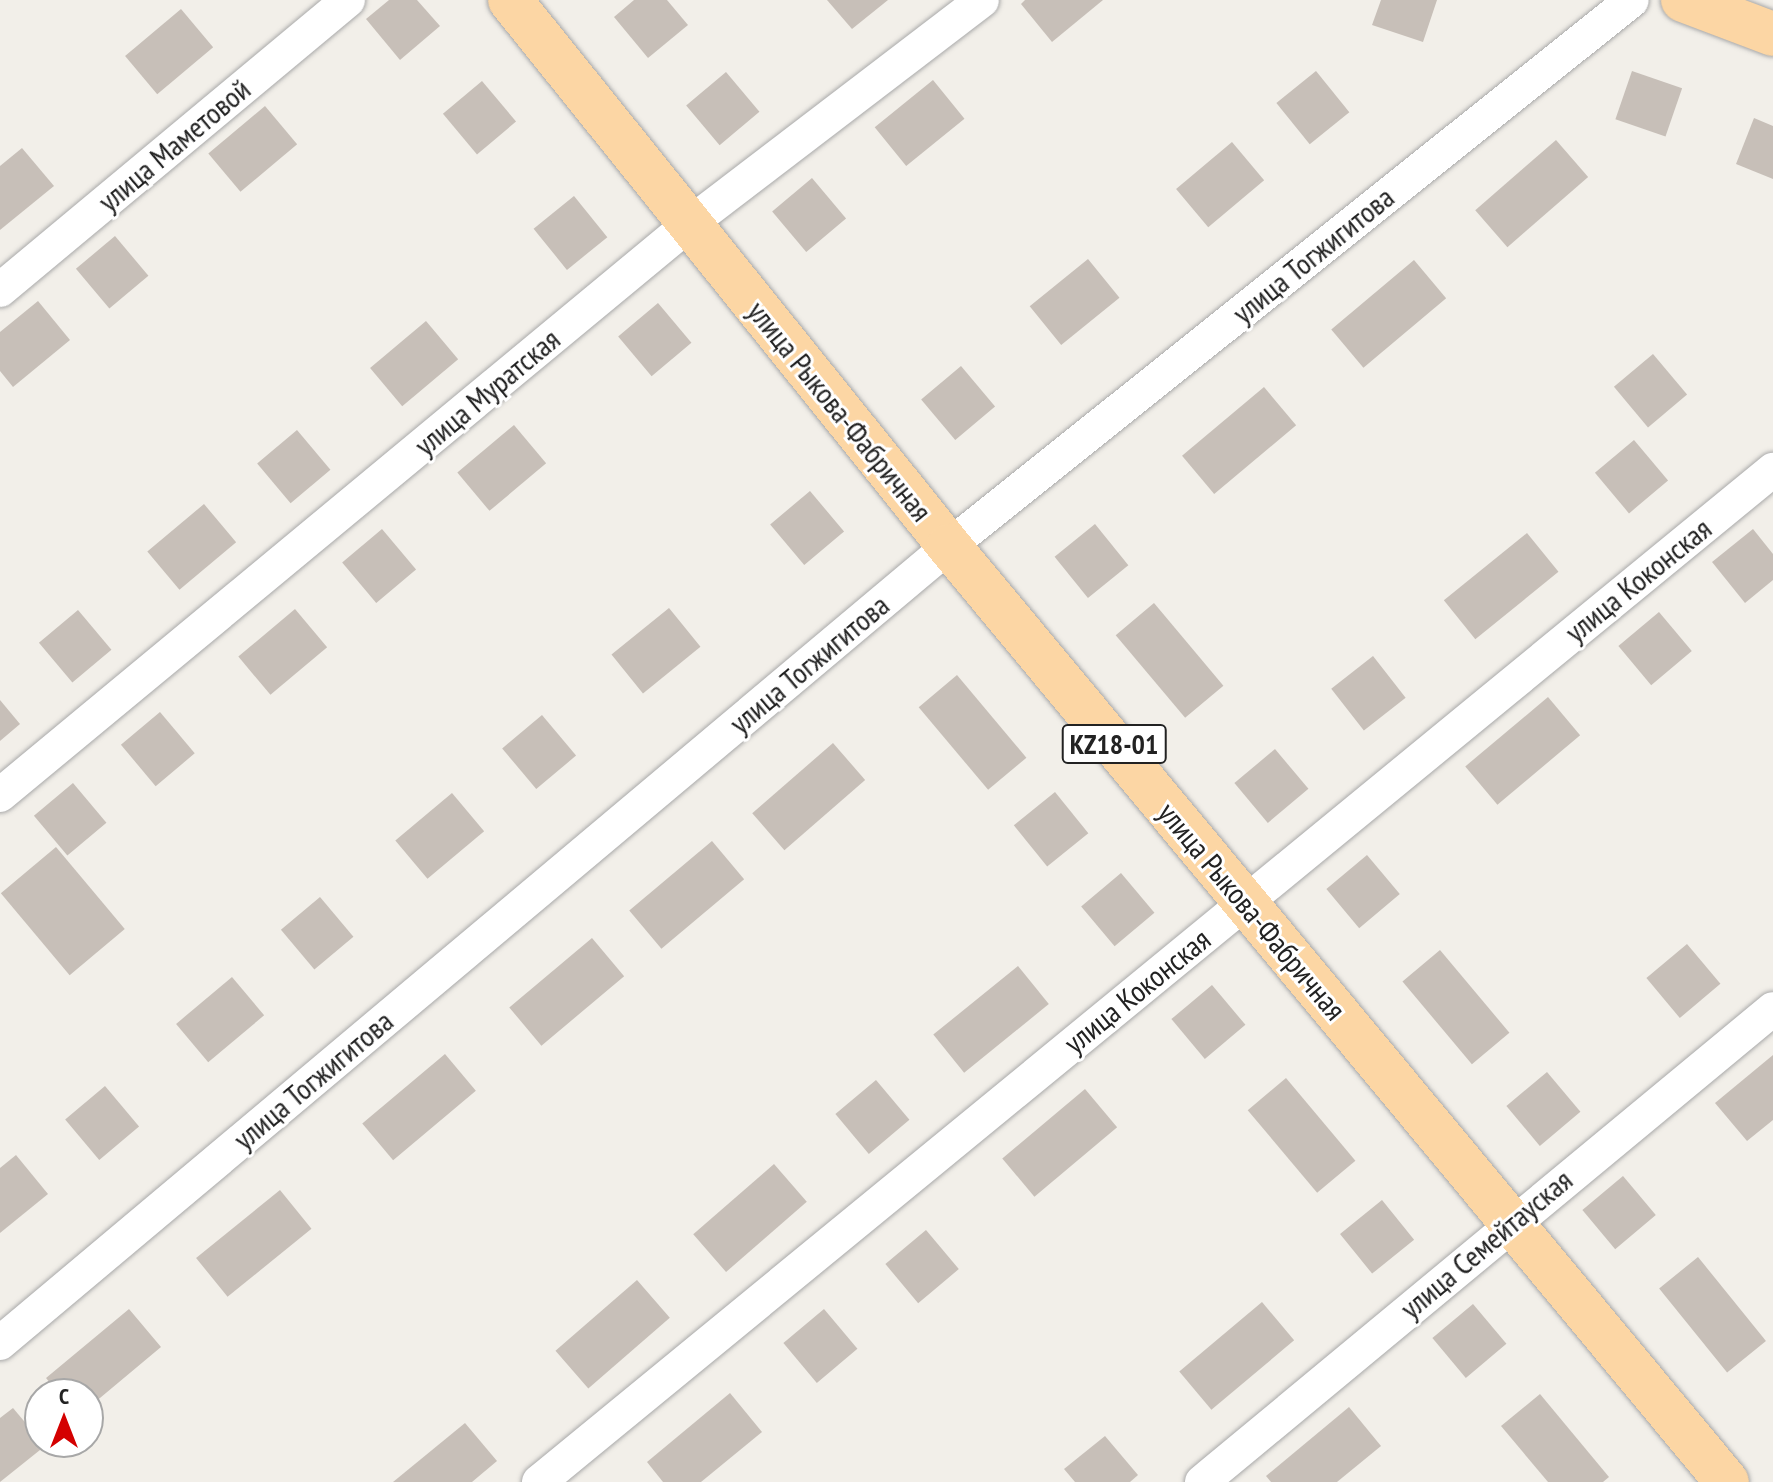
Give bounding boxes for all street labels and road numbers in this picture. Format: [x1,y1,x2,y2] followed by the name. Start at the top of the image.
[91,71,257,219] street label: улица Маметовой
[1225,179,1401,331] street label: улица Тогжигитова
[740,294,940,528] street label: улица Рыкова-Фабричная
[407,321,567,463] street label: улица Муратская
[1558,510,1718,650] street label: улица Коконская
[722,587,896,741] street label: улица Тогжигитова
[1060,720,1168,768] road number: KZ18-01
[1151,795,1353,1027] street label: улица Рыкова-Фабричная
[1057,921,1217,1061] street label: улица Коконская
[226,1003,400,1157] street label: улица Тогжигитова
[1393,1162,1579,1326] street label: улица Семейтауская

